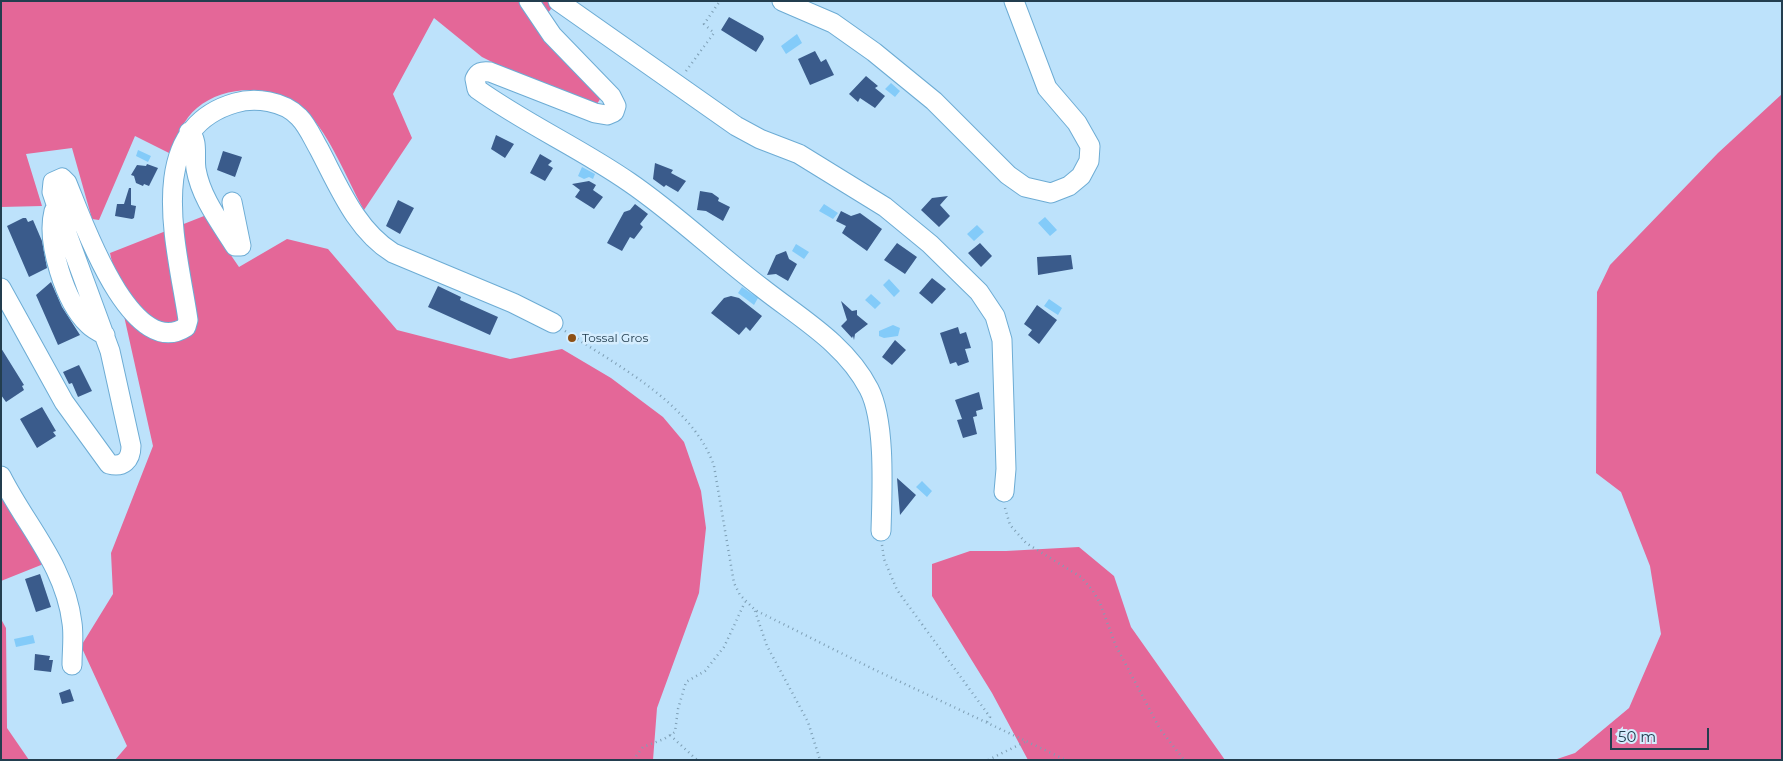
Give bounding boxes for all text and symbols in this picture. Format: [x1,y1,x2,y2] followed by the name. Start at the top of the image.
[582,331,648,345] place label: Tossal Gros
[566,332,578,344] marker: Tossal Gros
[1613,718,1712,750] scale bar
[1618,727,1656,746] text: 50 m

